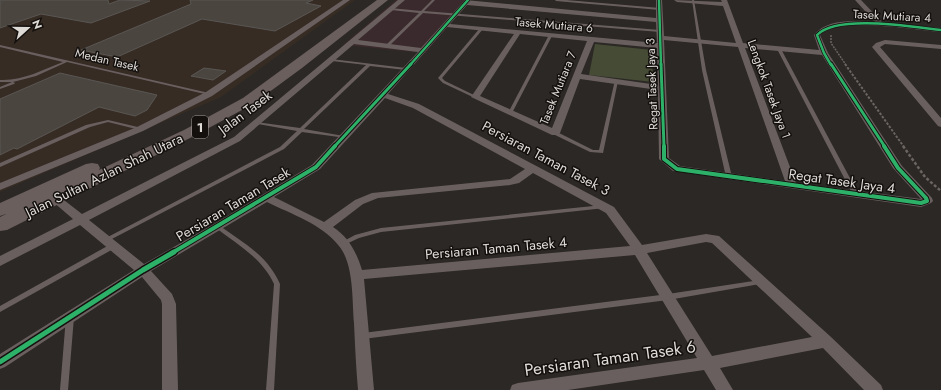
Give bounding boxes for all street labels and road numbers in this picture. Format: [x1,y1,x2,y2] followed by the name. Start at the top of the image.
[852,5,932,27] street label: Tasek Mutiara 4
[514,13,594,37] street label: Tasek Mutiara 6
[641,37,663,130] street label: Regat Tasek Jaya 3
[743,37,795,141] street label: Lengkok Tasek Jaya 1
[73,44,141,76] street label: Medan Tasek
[535,48,581,127] street label: Tasek Mutiara 7
[212,85,277,140] street label: Jalan Tasek
[192,116,208,138] road number: 1
[479,116,614,200] street label: Persiaran Taman Tasek 3
[20,128,186,223] street label: Jalan Sultan Azlan Shah Utara
[172,161,295,246] street label: Persiaran Taman Tasek
[787,164,897,198] street label: Regat Tasek Jaya 4
[424,232,568,264] street label: Persiaran Taman Tasek 4
[523,334,697,382] street label: Persiaran Taman Tasek 6

